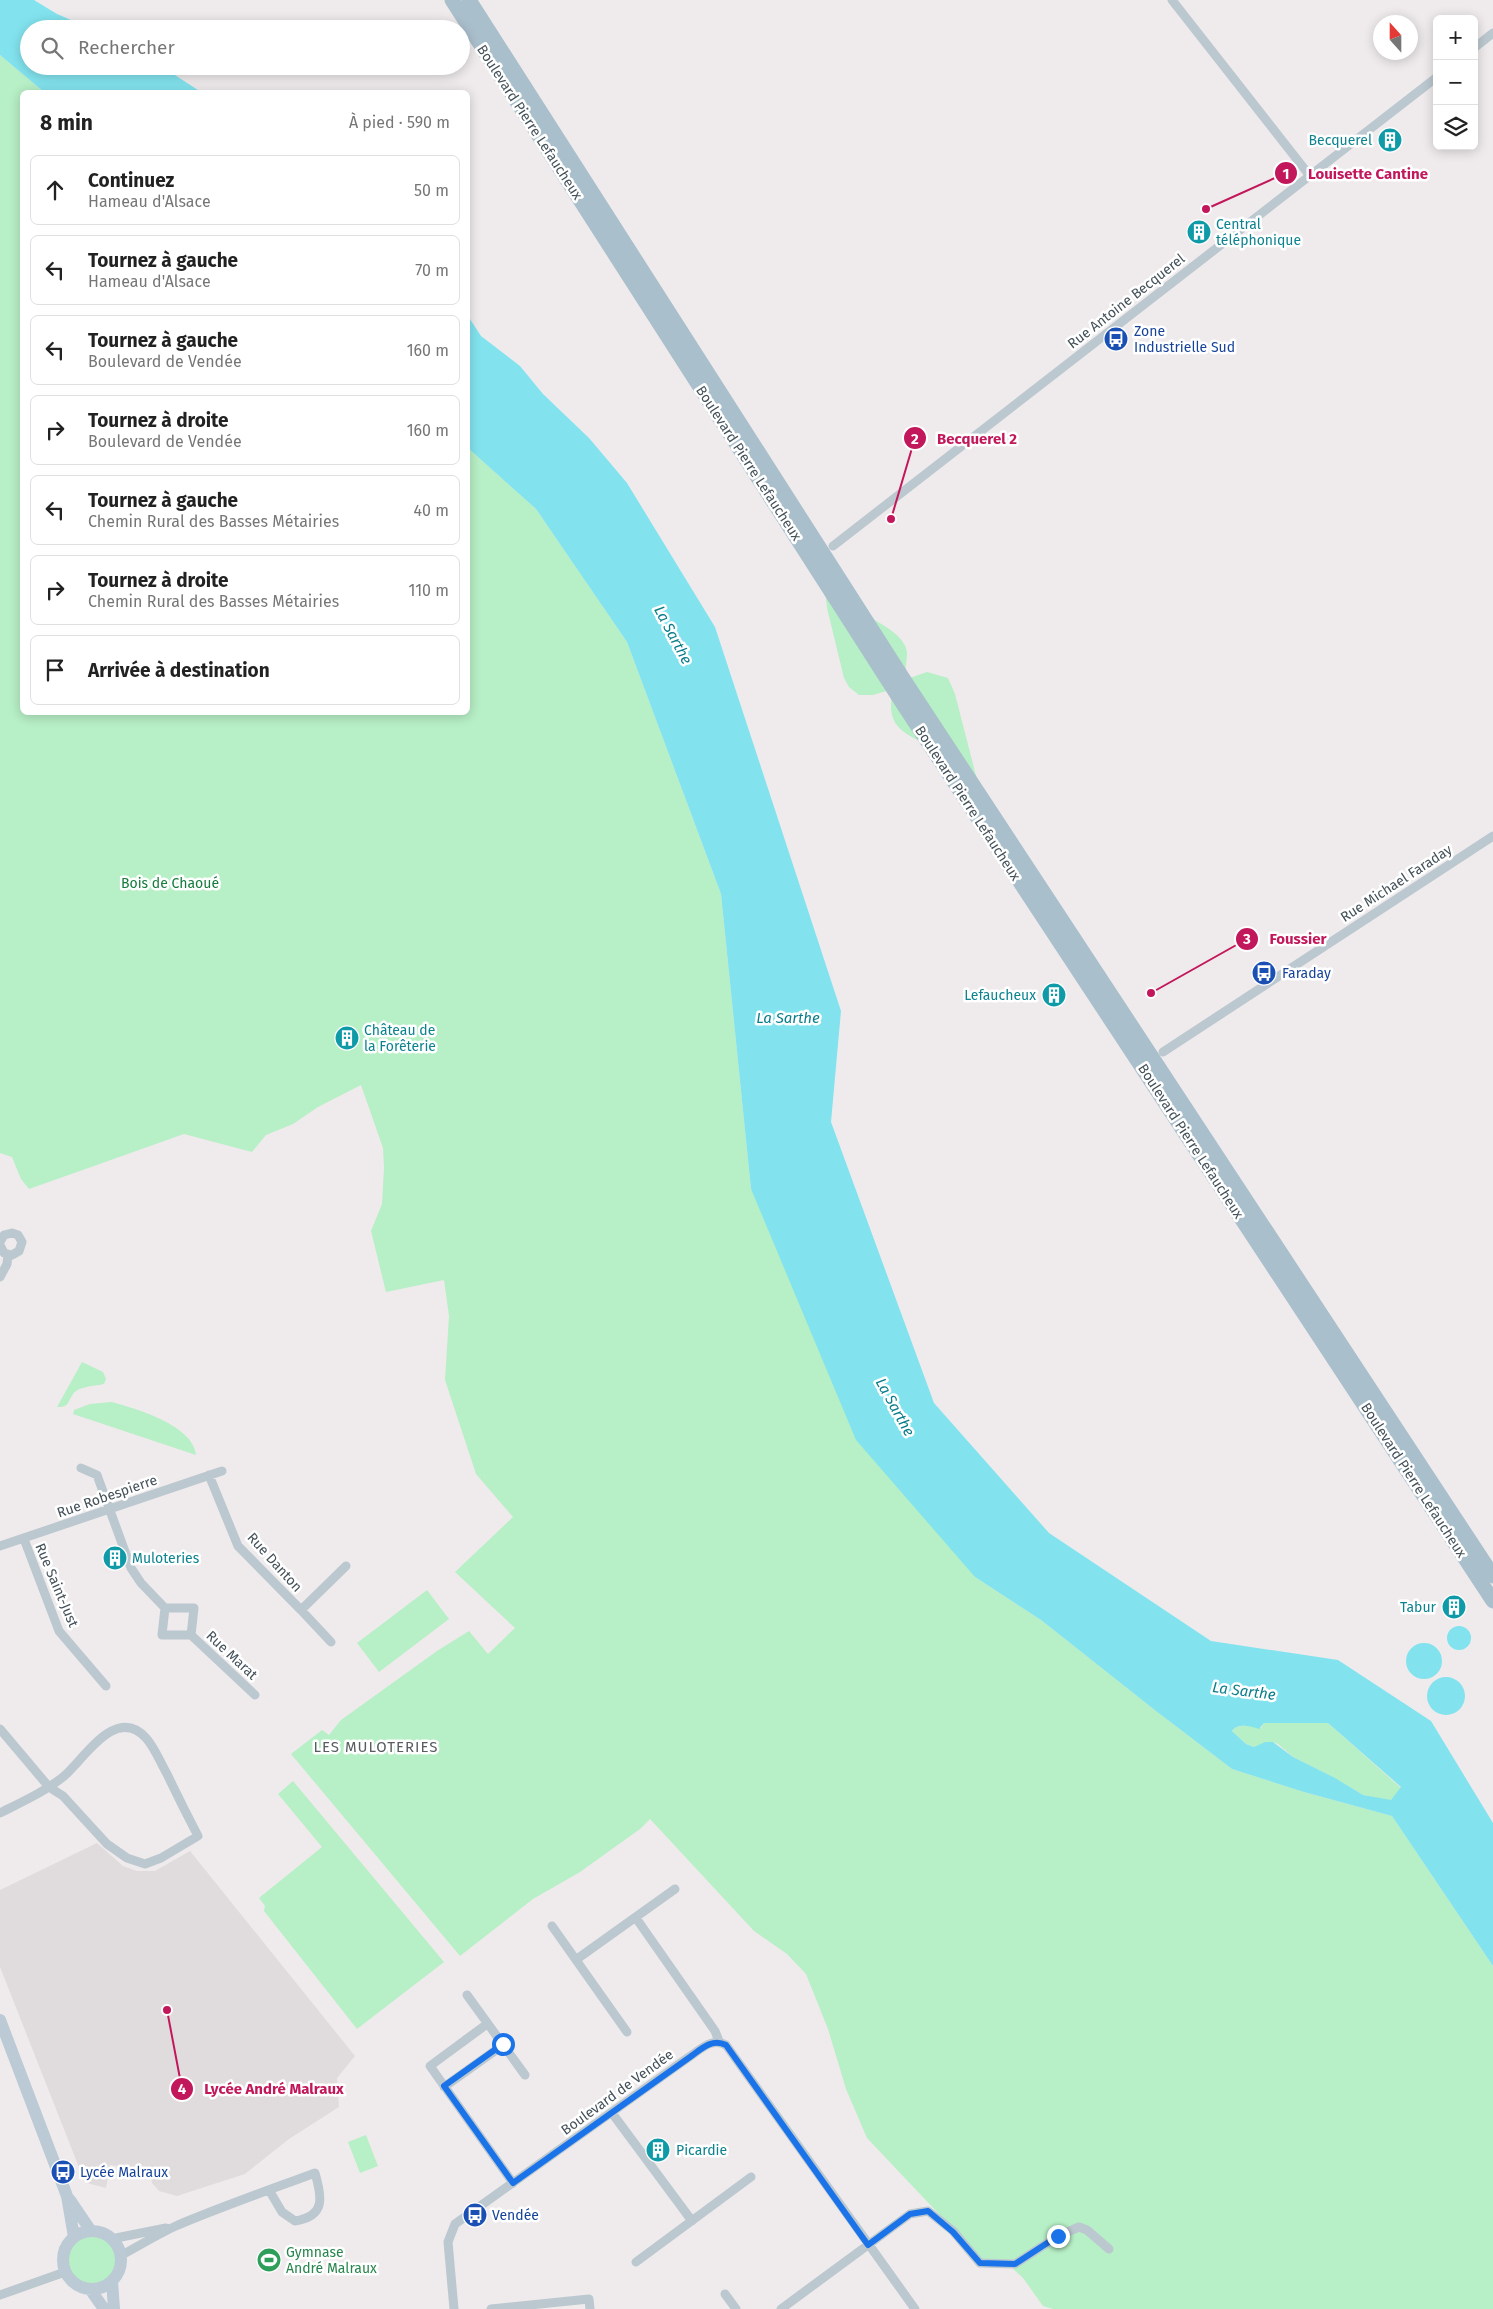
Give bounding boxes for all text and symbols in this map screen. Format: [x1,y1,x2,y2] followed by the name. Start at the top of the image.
[1373,15,1418,60] north arrow
[1433,15,1478,150] map controls
[1433,15,1478,60] button: +
[20,20,470,75] search box
[38,34,66,62] icon: search
[78,36,175,59] text: Rechercher
[473,42,586,203] street label: Boulevard Pierre Lefaucheux
[1433,60,1478,105] button: −
[1433,105,1478,150] button: layers
[40,110,93,136] text: 8 min
[349,113,450,132] text: À pied · 590 m
[1377,127,1403,153] building icon: Becquerel
[1309,132,1372,149] place label: Becquerel
[1273,158,1438,188] callout: Louisette Cantine
[1283,165,1289,183] text: 1
[1308,165,1428,183] text: Louisette Cantine
[88,169,174,192] text: Continuez
[41,176,69,204] icon: ahead
[414,181,449,200] text: 50 m
[88,192,211,211] text: Hameau d'Alsace
[1216,216,1301,249] place label: Central téléphonique
[1186,219,1212,245] building icon: Central téléphonique
[88,249,238,272] text: Tournez à gauche
[1064,250,1188,352] street label: Rue Antoine Becquerel
[41,256,69,284] icon: left
[415,261,449,280] text: 70 m
[88,272,211,291] text: Hameau d'Alsace
[1134,323,1235,356] place label: Zone Industrielle Sud
[1103,326,1129,352] bus stop icon: Zone Industrielle Sud
[88,329,238,352] text: Tournez à gauche
[41,336,69,364] icon: left
[407,341,449,360] text: 160 m
[88,352,242,371] text: Boulevard de Vendée
[692,383,805,544] street label: Boulevard Pierre Lefaucheux
[88,409,229,432] text: Tournez à droite
[41,416,69,444] icon: right
[407,421,449,440] text: 160 m
[902,423,1027,453] callout: Becquerel 2
[911,430,919,448] text: 2
[937,430,1017,448] text: Becquerel 2
[88,432,242,451] text: Boulevard de Vendée
[88,489,238,512] text: Tournez à gauche
[41,496,69,524] icon: left
[414,501,449,520] text: 40 m
[88,512,339,531] text: Chemin Rural des Basses Métairies
[88,569,229,592] text: Tournez à droite
[41,576,69,604] icon: right
[408,581,449,600] text: 110 m
[88,592,339,611] text: Chemin Rural des Basses Métairies
[650,603,696,667] water label: La Sarthe
[41,656,69,684] icon: arrive
[88,659,270,682] text: Arrivée à destination
[911,723,1024,884] street label: Boulevard Pierre Lefaucheux
[1337,841,1455,926] street label: Rue Michael Faraday
[121,875,219,892] park label: Bois de Chaoué
[1234,924,1336,954] callout: Foussier
[1242,930,1251,948] text: 3
[1269,930,1327,948] text: Foussier
[1251,960,1277,986] bus stop icon: Faraday
[1282,965,1331,982] place label: Faraday
[1041,982,1067,1008] building icon: Lefaucheux
[964,987,1036,1004] place label: Lefaucheux
[756,1009,820,1027] water label: La Sarthe
[364,1022,436,1055] place label: Château de la Forêterie
[334,1025,360,1051] building icon: Château de la Forêterie
[1134,1061,1247,1222] street label: Boulevard Pierre Lefaucheux
[872,1375,918,1439] water label: La Sarthe
[1357,1400,1470,1561] street label: Boulevard Pierre Lefaucheux
[55,1471,159,1522] street label: Rue Robespierre
[244,1529,306,1595] street label: Rue Danton
[31,1541,82,1631] street label: Rue Saint-Just
[102,1545,128,1571] building icon: Muloteries
[132,1550,200,1567] place label: Muloteries
[1441,1594,1467,1620] building icon: Tabur
[1400,1599,1437,1616] place label: Tabur
[202,1627,262,1684] street label: Rue Marat
[1211,1678,1277,1704] water label: La Sarthe
[313,1738,439,1756] district label: LES MULOTERIES
[492,2033,515,2056] route start
[558,2046,677,2139] street label: Boulevard de Vendée
[169,2074,353,2104] callout: Lycée André Malraux
[178,2080,187,2098] text: 4
[204,2080,344,2098] text: Lycée André Malraux
[645,2137,671,2163] building icon: Picardie
[676,2142,727,2159] place label: Picardie
[50,2159,76,2185] bus stop icon: Lycée Malraux
[80,2164,168,2181] place label: Lycée Malraux
[462,2202,488,2228] bus stop icon: Vendée
[492,2207,539,2224] place label: Vendée
[1047,2225,1070,2248] route end
[286,2244,377,2277] place label: Gymnase André Malraux
[256,2247,282,2273] sports icon: Gymnase André Malraux

